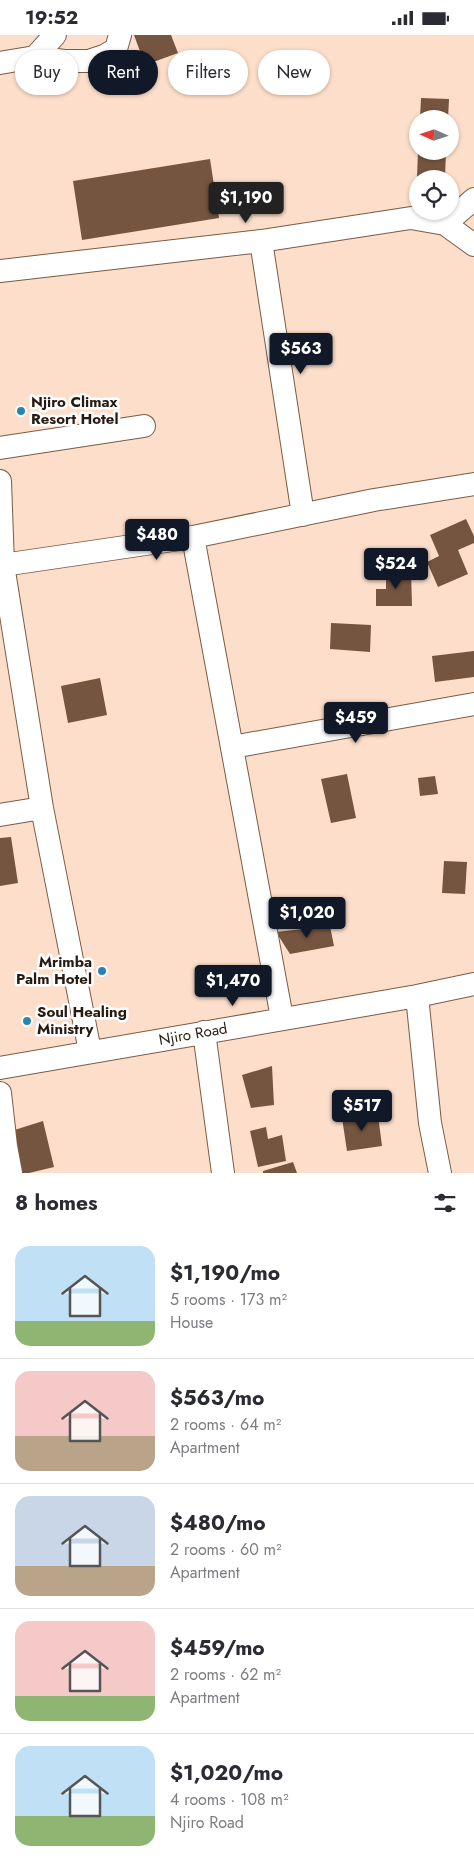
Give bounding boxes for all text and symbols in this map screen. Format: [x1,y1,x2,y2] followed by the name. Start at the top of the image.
[25,4,78,31] text: 19:52
[15,50,78,95] chip: Buy
[88,50,158,95] chip: Rent
[168,50,248,95] chip: Filters
[258,50,330,95] chip: New
[409,110,459,160] north arrow
[409,110,459,220] map controls
[409,170,459,220] button: locate
[205,181,287,224] pin: $1,190
[220,186,272,209] text: $1,190
[271,333,331,375] pin: $563
[281,337,321,360] text: $563
[31,391,118,430] place label: Njiro Climax Resort Hotel
[15,405,27,417] marker: Njiro Climax Resort Hotel
[127,519,187,561] pin: $480
[136,523,178,546] text: $480
[366,547,426,590] pin: $524
[375,552,417,575] text: $524
[326,701,386,744] pin: $459
[335,706,377,729] text: $459
[266,897,348,939] pin: $1,020
[280,901,334,924] text: $1,020
[16,951,92,990] place label: Mrimba Palm Hotel
[96,965,108,977] marker: Mrimba Palm Hotel
[192,965,274,1007] pin: $1,470
[206,969,260,992] text: $1,470
[37,1001,127,1040] place label: Soul Healing Ministry
[21,1015,33,1027] marker: Soul Healing Ministry
[157,1017,229,1051] street label: Njiro Road
[332,1089,392,1132] pin: $517
[343,1094,381,1117] text: $517
[15,1188,98,1218] text: 8 homes
[431,1189,459,1217] icon: filters
[170,1258,280,1288] text: $1,190/mo
[55,1266,115,1326] icon: home
[170,1288,287,1311] text: 5 rooms · 173 m²
[170,1311,213,1334] text: House
[170,1383,264,1413] text: $563/mo
[55,1391,115,1451] icon: home
[170,1413,281,1436] text: 2 rooms · 64 m²
[170,1436,240,1459] text: Apartment
[170,1508,266,1538] text: $480/mo
[55,1516,115,1576] icon: home
[170,1538,282,1561] text: 2 rooms · 60 m²
[170,1561,240,1584] text: Apartment
[170,1633,265,1663] text: $459/mo
[55,1641,115,1701] icon: home
[170,1663,281,1686] text: 2 rooms · 62 m²
[170,1686,240,1709] text: Apartment
[170,1758,283,1788] text: $1,020/mo
[55,1766,115,1826] icon: home
[170,1788,289,1811] text: 4 rooms · 108 m²
[170,1811,244,1834] text: Njiro Road

